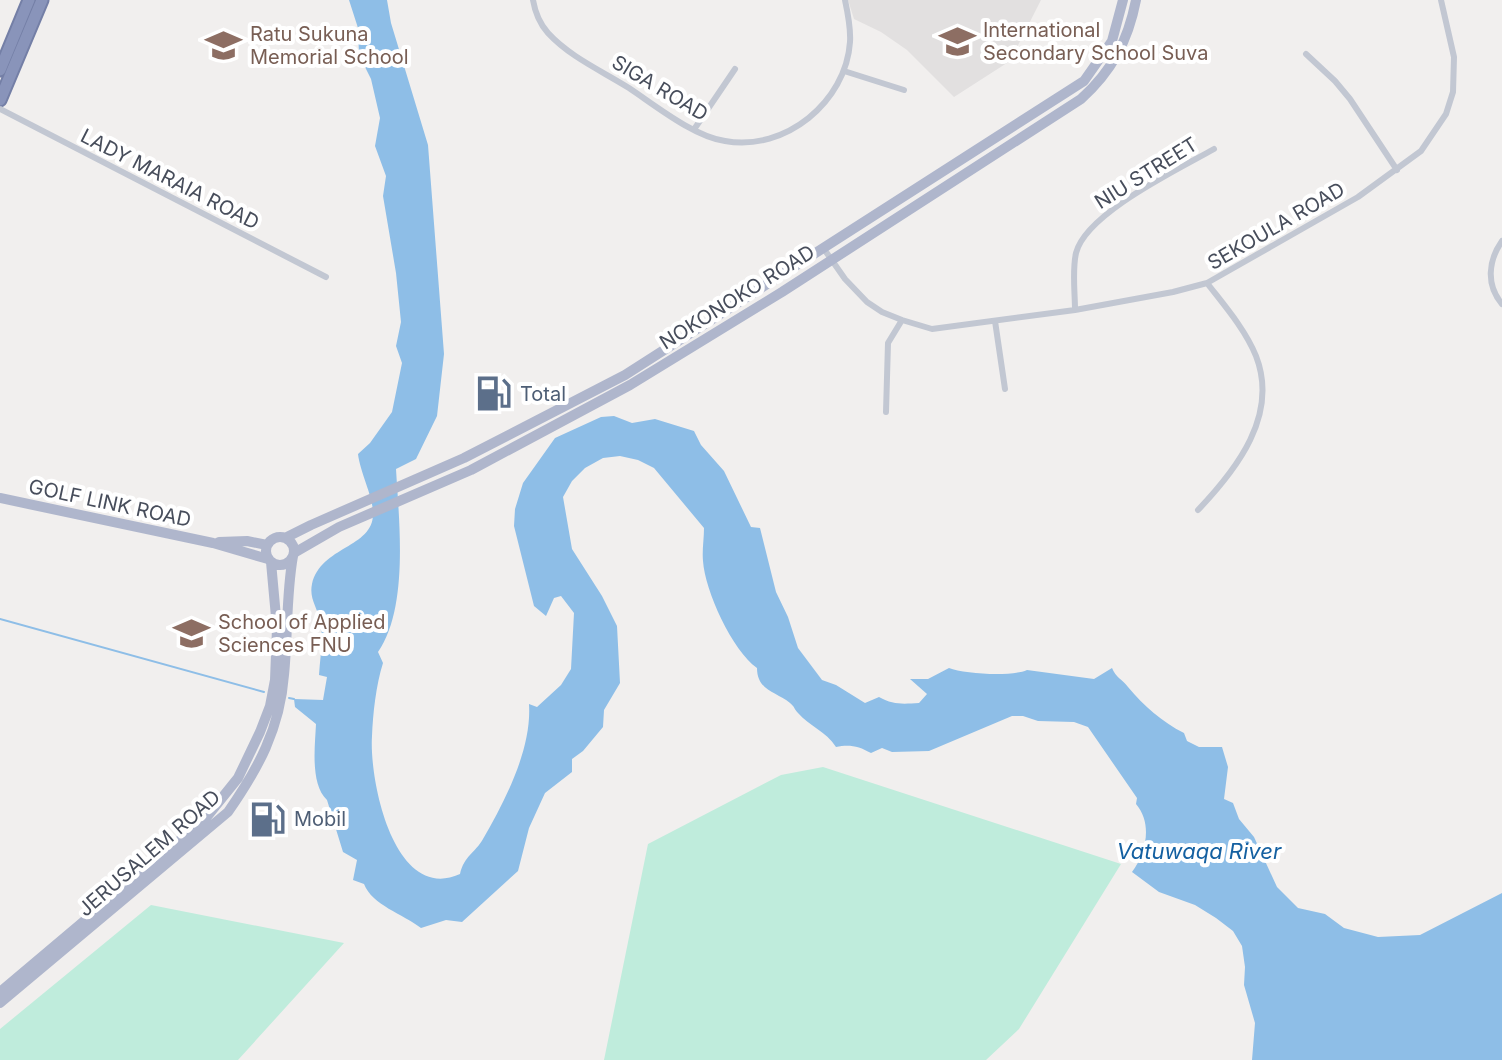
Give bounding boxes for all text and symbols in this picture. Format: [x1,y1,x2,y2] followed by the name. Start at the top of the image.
[983,18,1208,65] place label: International Secondary School Suva
[250,22,409,69] place label: Ratu Sukuna Memorial School
[938,22,976,60] school or university icon: International Secondary School Suva
[205,27,243,65] school or university icon: Ratu Sukuna Memorial School
[608,50,712,126] street label: SIGA ROAD
[77,124,263,234] street label: LADY MARAIA ROAD
[1090,132,1202,214] street label: NIU STREET
[1203,177,1349,275] street label: SEKOULA ROAD
[655,240,819,354] street label: NOKONOKO ROAD
[475,375,513,413] fuel station icon: Total
[520,382,566,406] place label: Total
[27,474,193,532] street label: GOLF LINK ROAD
[218,610,385,657] place label: School of Applied Sciences FNU
[173,615,211,653] school or university icon: School of Applied Sciences FNU
[73,785,225,921] street label: JERUSALEM ROAD
[249,800,287,838] fuel station icon: Mobil
[294,807,346,831] place label: Mobil
[1117,838,1282,864] water label: Vatuwaqa River

